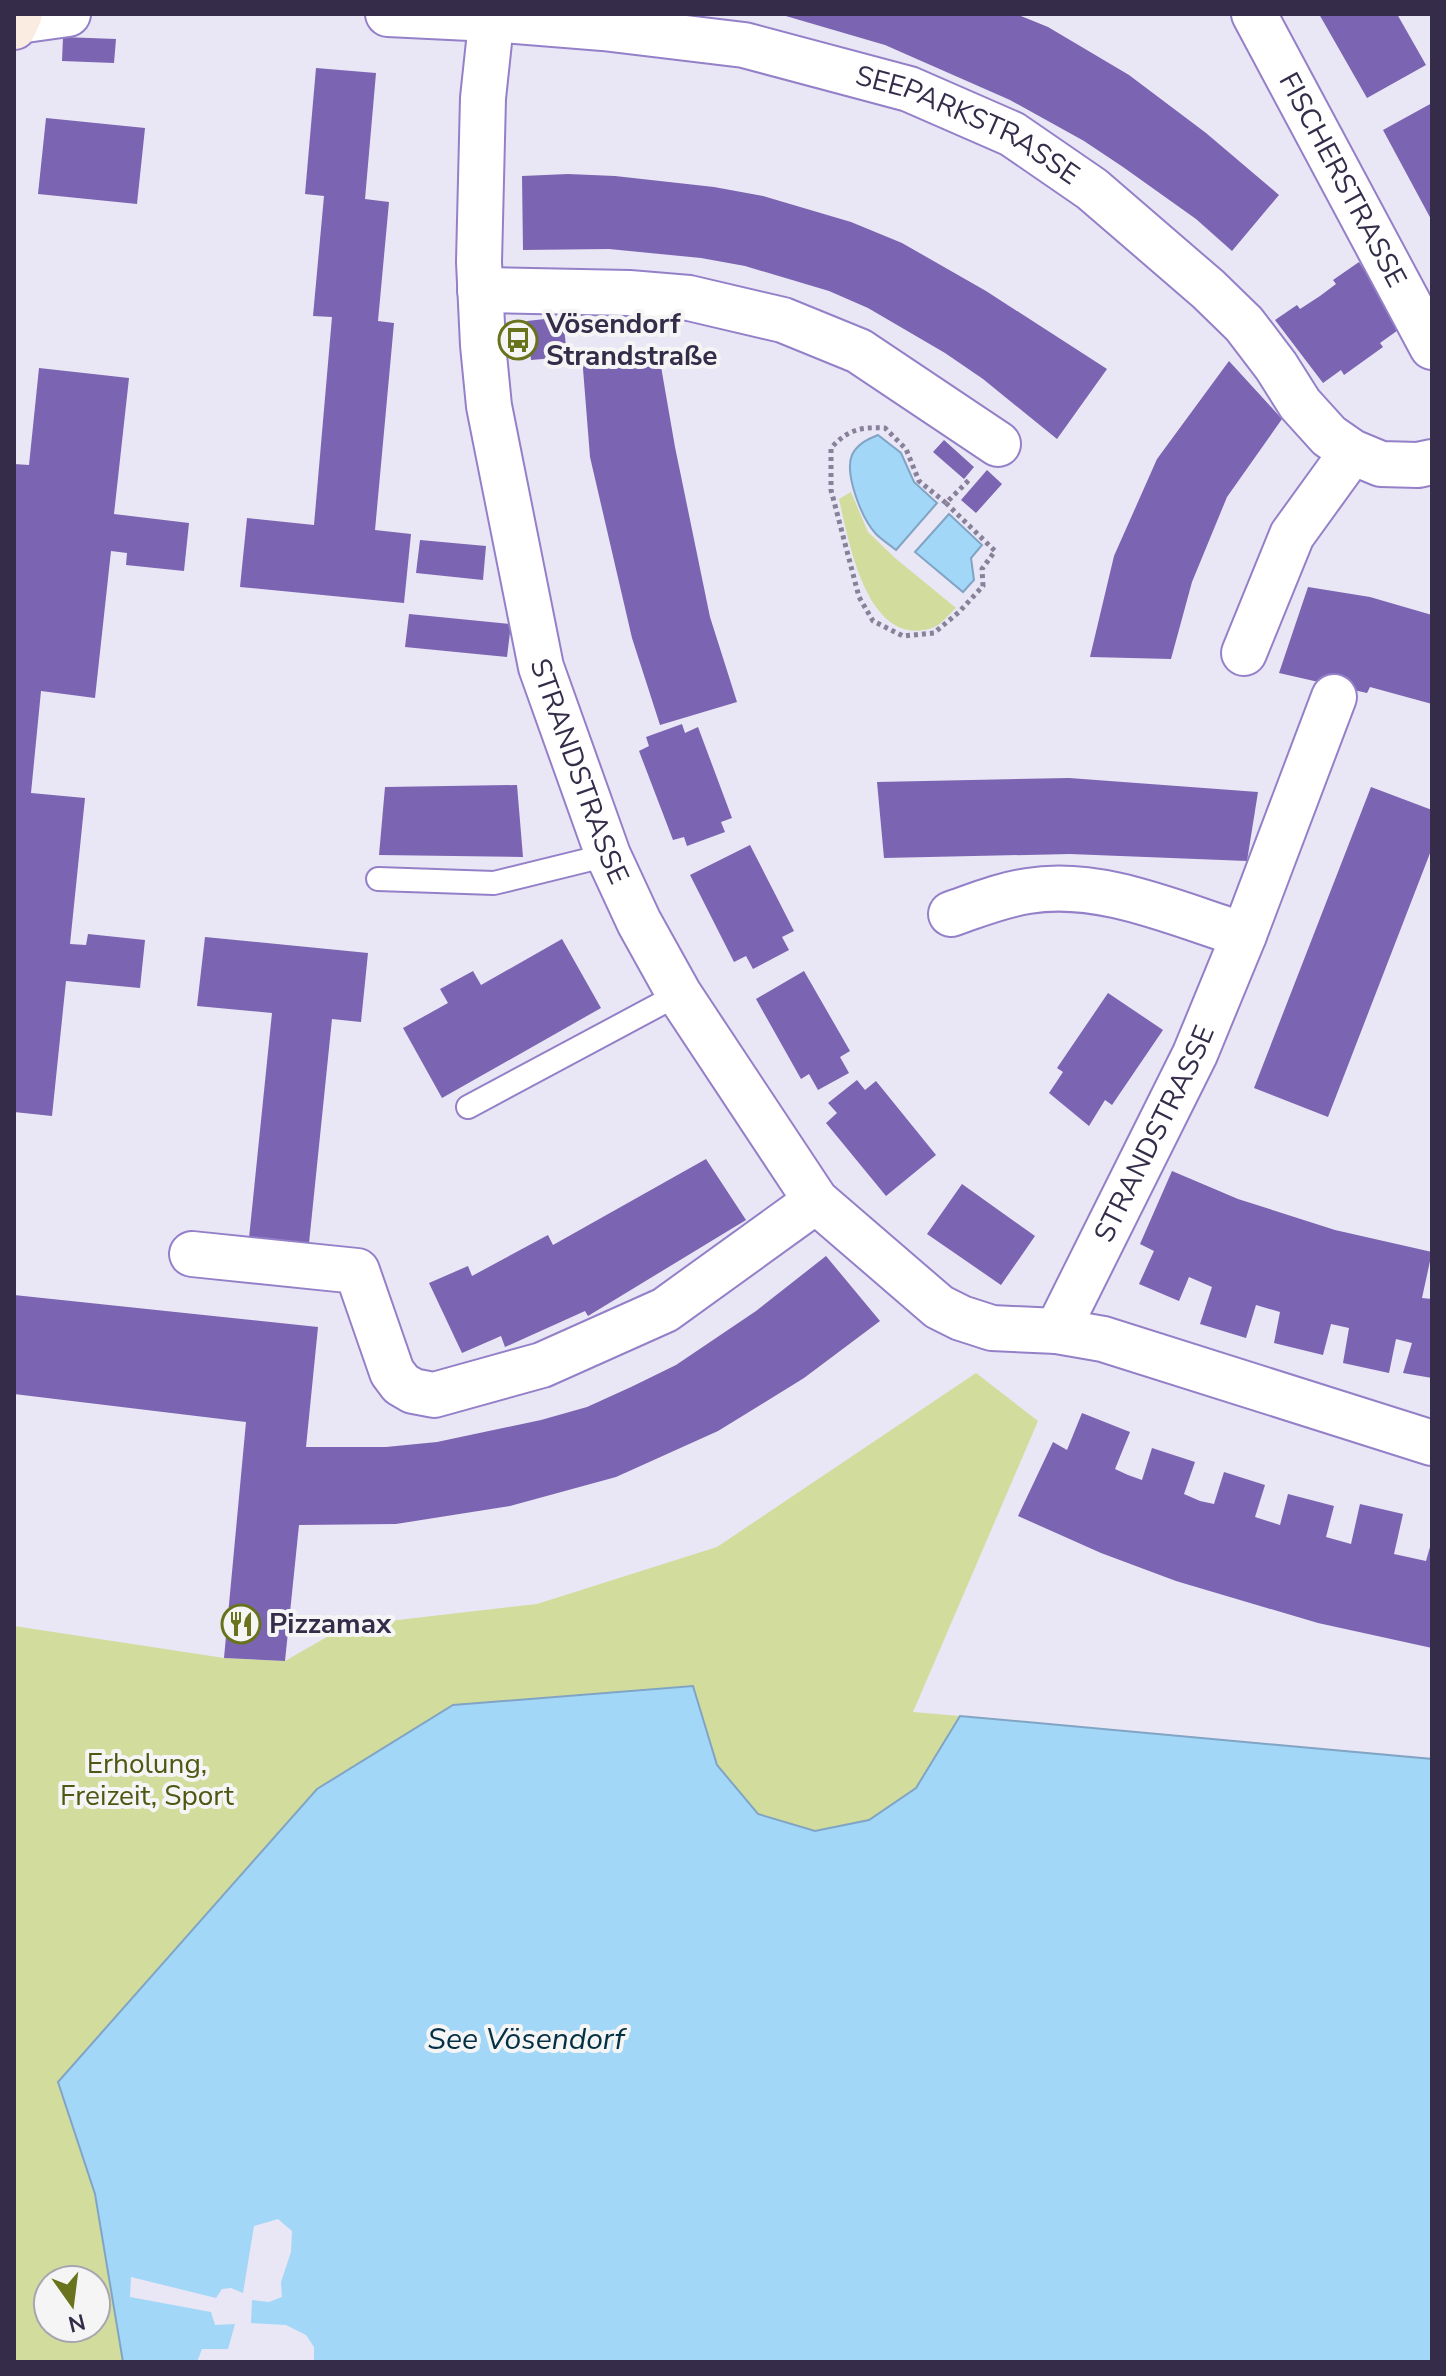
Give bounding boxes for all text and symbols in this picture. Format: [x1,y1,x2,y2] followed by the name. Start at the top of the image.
[851,57,1087,194] street label: SEEPARKSTRASSE
[1270,66,1416,294] street label: FISCHERSTRASSE
[545,305,718,375] place label: Vösendorf Strandstraße
[497,319,539,361] bus stop icon: Vösendorf Strandstraße
[521,653,638,890] street label: STRANDSTRASSE
[1085,1020,1224,1249] street label: STRANDSTRASSE
[220,1603,262,1645] restaurant icon: Pizzamax
[269,1605,392,1643] place label: Pizzamax
[60,1745,234,1815] park label: Erholung, Freizeit, Sport
[428,2019,627,2060] water label: See Vösendorf
[32,2264,112,2344] north arrow
[65,2306,88,2339] text: N

